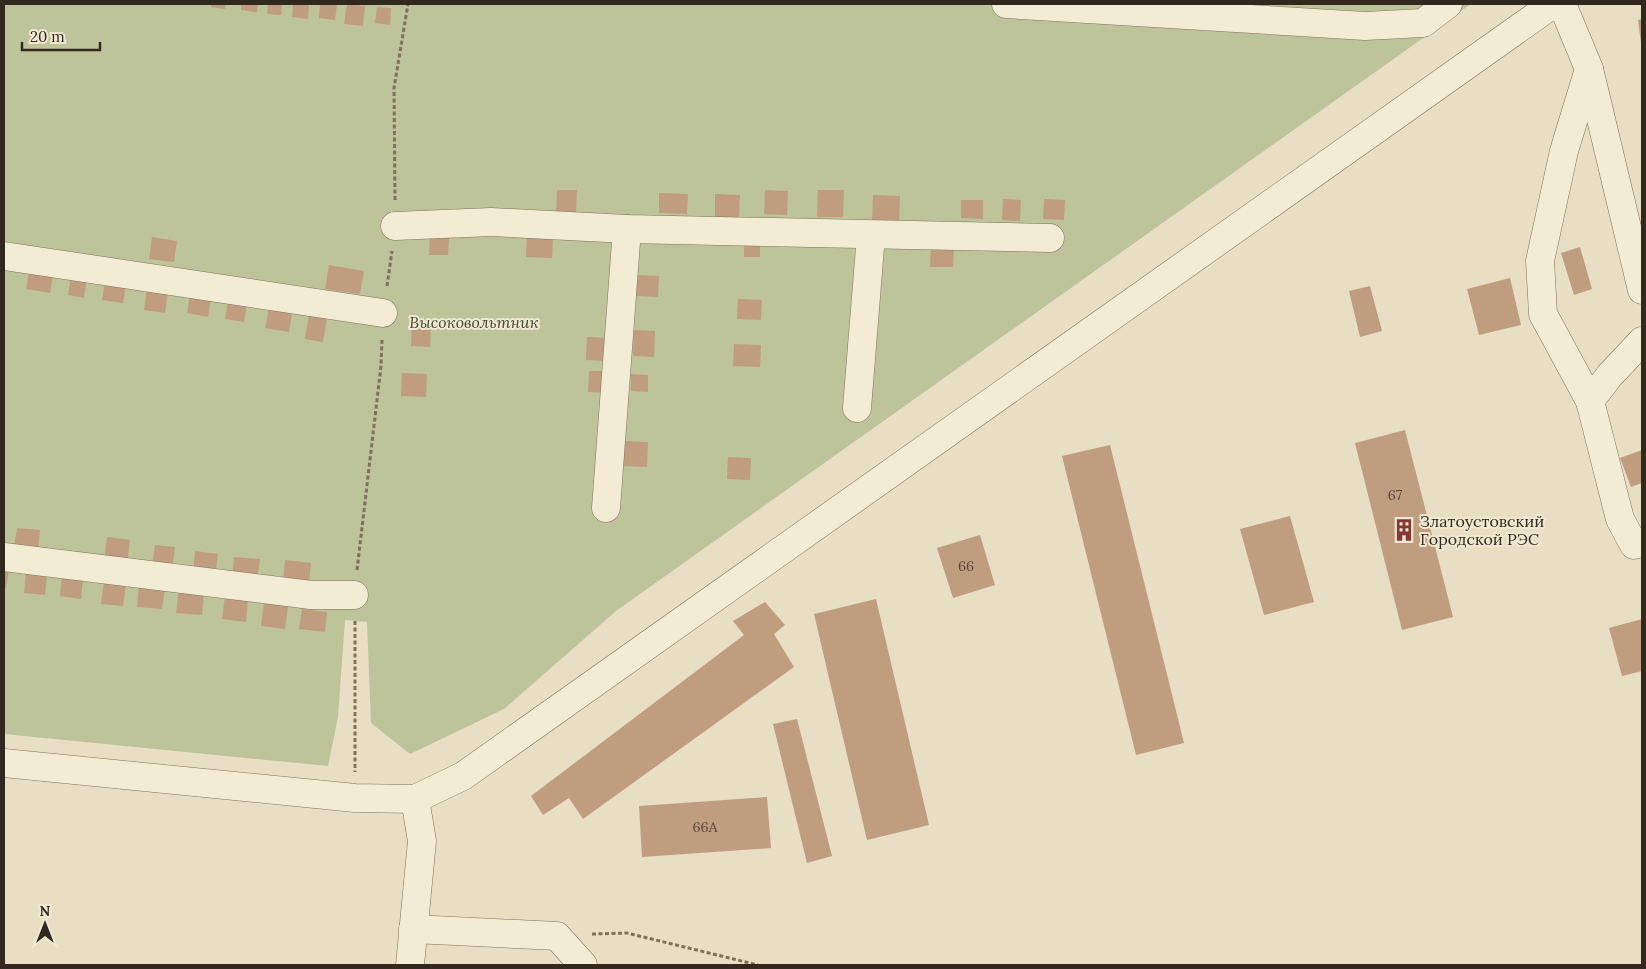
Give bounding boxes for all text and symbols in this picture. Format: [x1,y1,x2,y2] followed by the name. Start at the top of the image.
[22,20,100,52] scale bar
[30,27,65,46] text: 20 m
[409,312,539,332] park label: Высоковольтник
[1388,486,1403,504] house number: 67
[1420,511,1544,549] place label: Златоустовский Городской РЭС
[1391,517,1417,543] building icon: Златоустовский Городской РЭС
[958,557,974,575] house number: 66
[693,818,718,836] house number: 66А
[20,899,70,949] north arrow
[40,902,51,920] text: N

